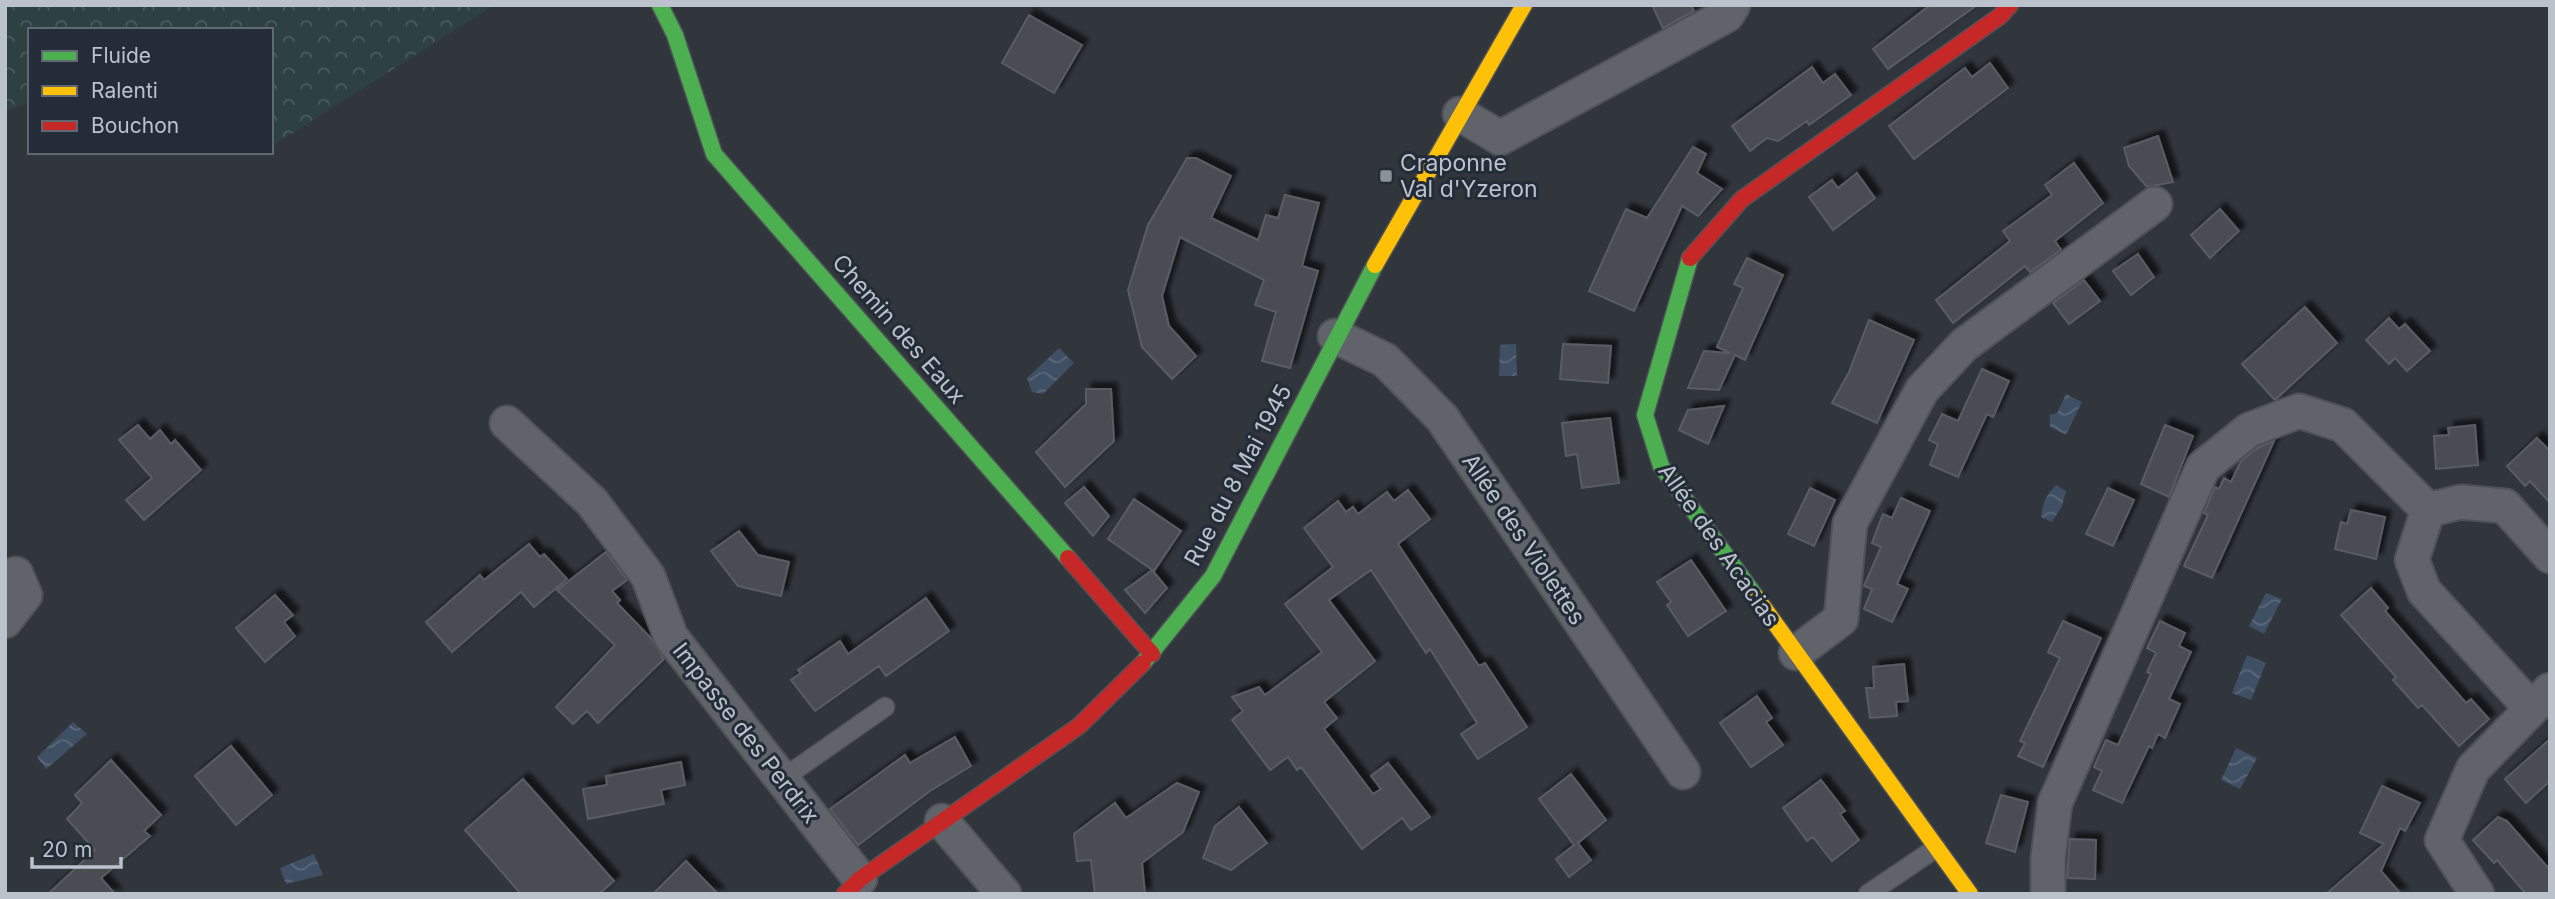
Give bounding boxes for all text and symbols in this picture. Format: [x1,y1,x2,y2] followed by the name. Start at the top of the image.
[28,28,273,154] legend
[91,43,151,68] text: Fluide
[91,78,158,103] text: Ralenti
[91,113,179,138] text: Bouchon
[1400,149,1538,203] place label: Craponne Val d'Yzeron
[1378,168,1394,184] marker: Craponne Val d'Yzeron
[827,249,971,409] street label: Chemin des Eaux
[1178,380,1298,570] street label: Rue du 8 Mai 1945
[1456,448,1592,630] street label: Allée des Violettes
[1652,458,1786,632] street label: Allée des Acacias
[667,637,825,829] street label: Impasse des Perdrix
[32,825,121,869] scale bar
[42,837,92,862] text: 20 m

